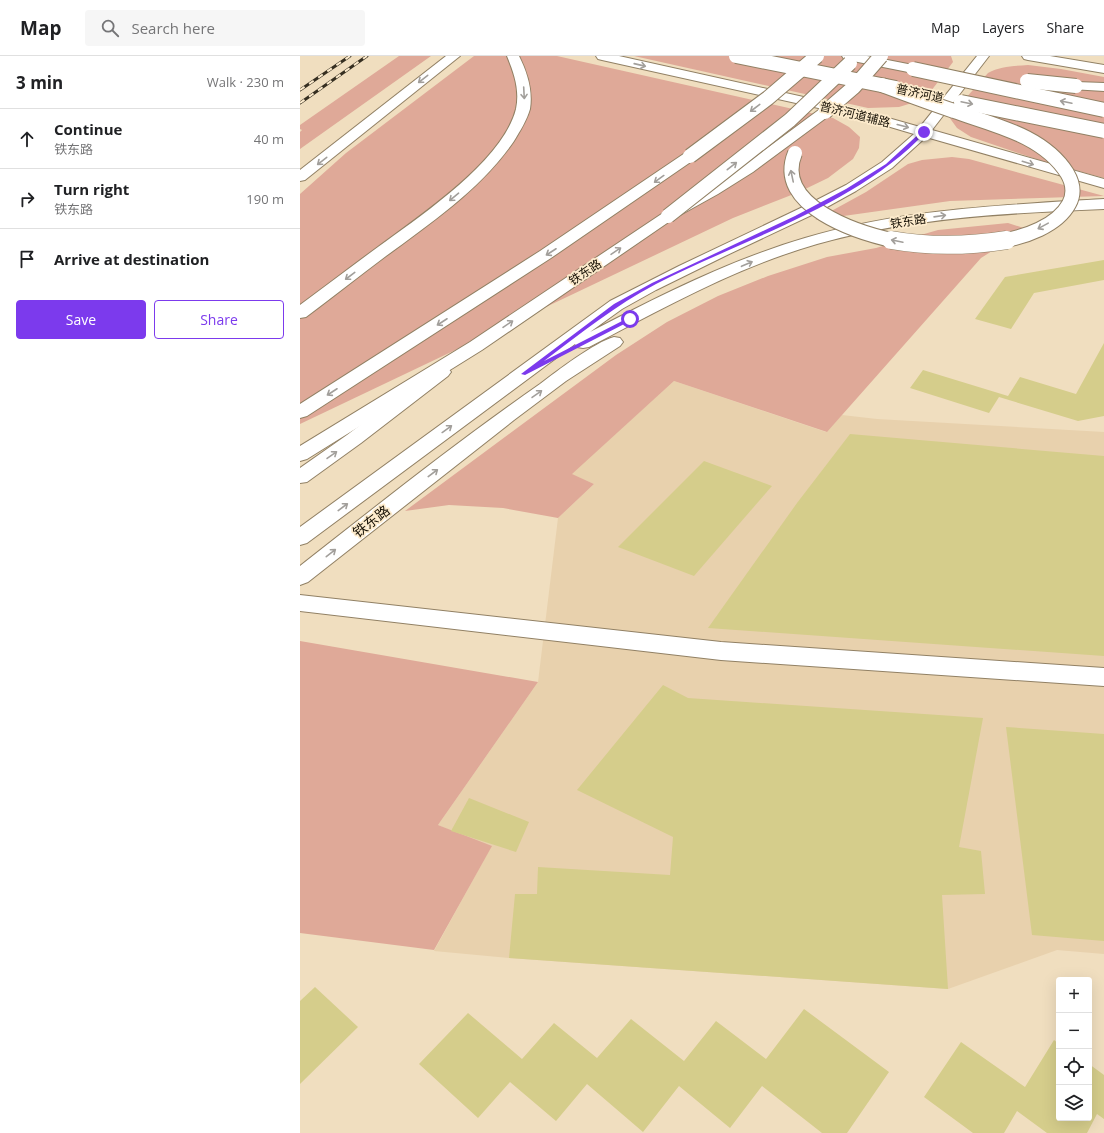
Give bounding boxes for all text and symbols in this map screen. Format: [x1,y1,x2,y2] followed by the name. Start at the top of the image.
[85,10,365,46] search box
[20,15,61,41] text: Map
[99,17,121,39] icon: search
[131,18,215,38] text: Search here
[931,18,960,37] text: Map
[982,18,1024,37] text: Layers
[1046,18,1084,37] text: Share
[634,61,647,69] one-way arrow
[16,71,63,94] text: 3 min
[207,73,284,91] text: Walk · 230 m
[418,75,429,84] one-way arrow
[895,80,945,106] street label: 普济河道
[520,86,528,99] one-way arrow
[818,97,892,131] street label: 普济河道辅路
[1060,98,1073,106] one-way arrow
[960,99,973,107] one-way arrow
[750,104,761,112] one-way arrow
[54,119,122,139] text: Continue
[896,123,909,130] one-way arrow
[915,123,933,141] route end
[16,128,38,150] icon: ahead
[254,130,284,148] text: 40 m
[54,140,93,158] text: 铁东路
[316,156,327,165] one-way arrow
[1021,160,1034,167] one-way arrow
[727,162,738,170] one-way arrow
[787,170,795,183] one-way arrow
[653,175,664,183] one-way arrow
[54,179,129,199] text: Turn right
[16,188,38,210] icon: right
[246,190,284,208] text: 190 m
[449,192,459,202] one-way arrow
[54,200,93,218] text: 铁东路
[889,210,927,232] street label: 铁东路
[933,212,946,220] one-way arrow
[1037,223,1049,231] one-way arrow
[891,236,904,244] one-way arrow
[610,247,621,255] one-way arrow
[16,248,38,270] icon: arrive
[545,248,557,256] one-way arrow
[54,249,209,269] text: Arrive at destination
[565,255,605,289] street label: 铁东路
[740,260,752,268] one-way arrow
[345,271,356,280] one-way arrow
[16,300,146,339] button: Save
[154,300,284,339] button: Share
[621,310,639,328] route start
[436,317,447,326] one-way arrow
[502,320,513,328] one-way arrow
[327,388,338,396] one-way arrow
[531,390,542,399] one-way arrow
[442,425,453,434] one-way arrow
[326,451,337,459] one-way arrow
[428,469,439,477] one-way arrow
[349,501,393,541] street label: 铁东路
[337,502,348,511] one-way arrow
[325,548,336,557] one-way arrow
[1056,977,1092,1121] map controls
[1056,977,1092,1013] button: +
[1056,1013,1092,1049] button: −
[1056,1049,1092,1085] button: locate
[1056,1085,1092,1121] button: layers

